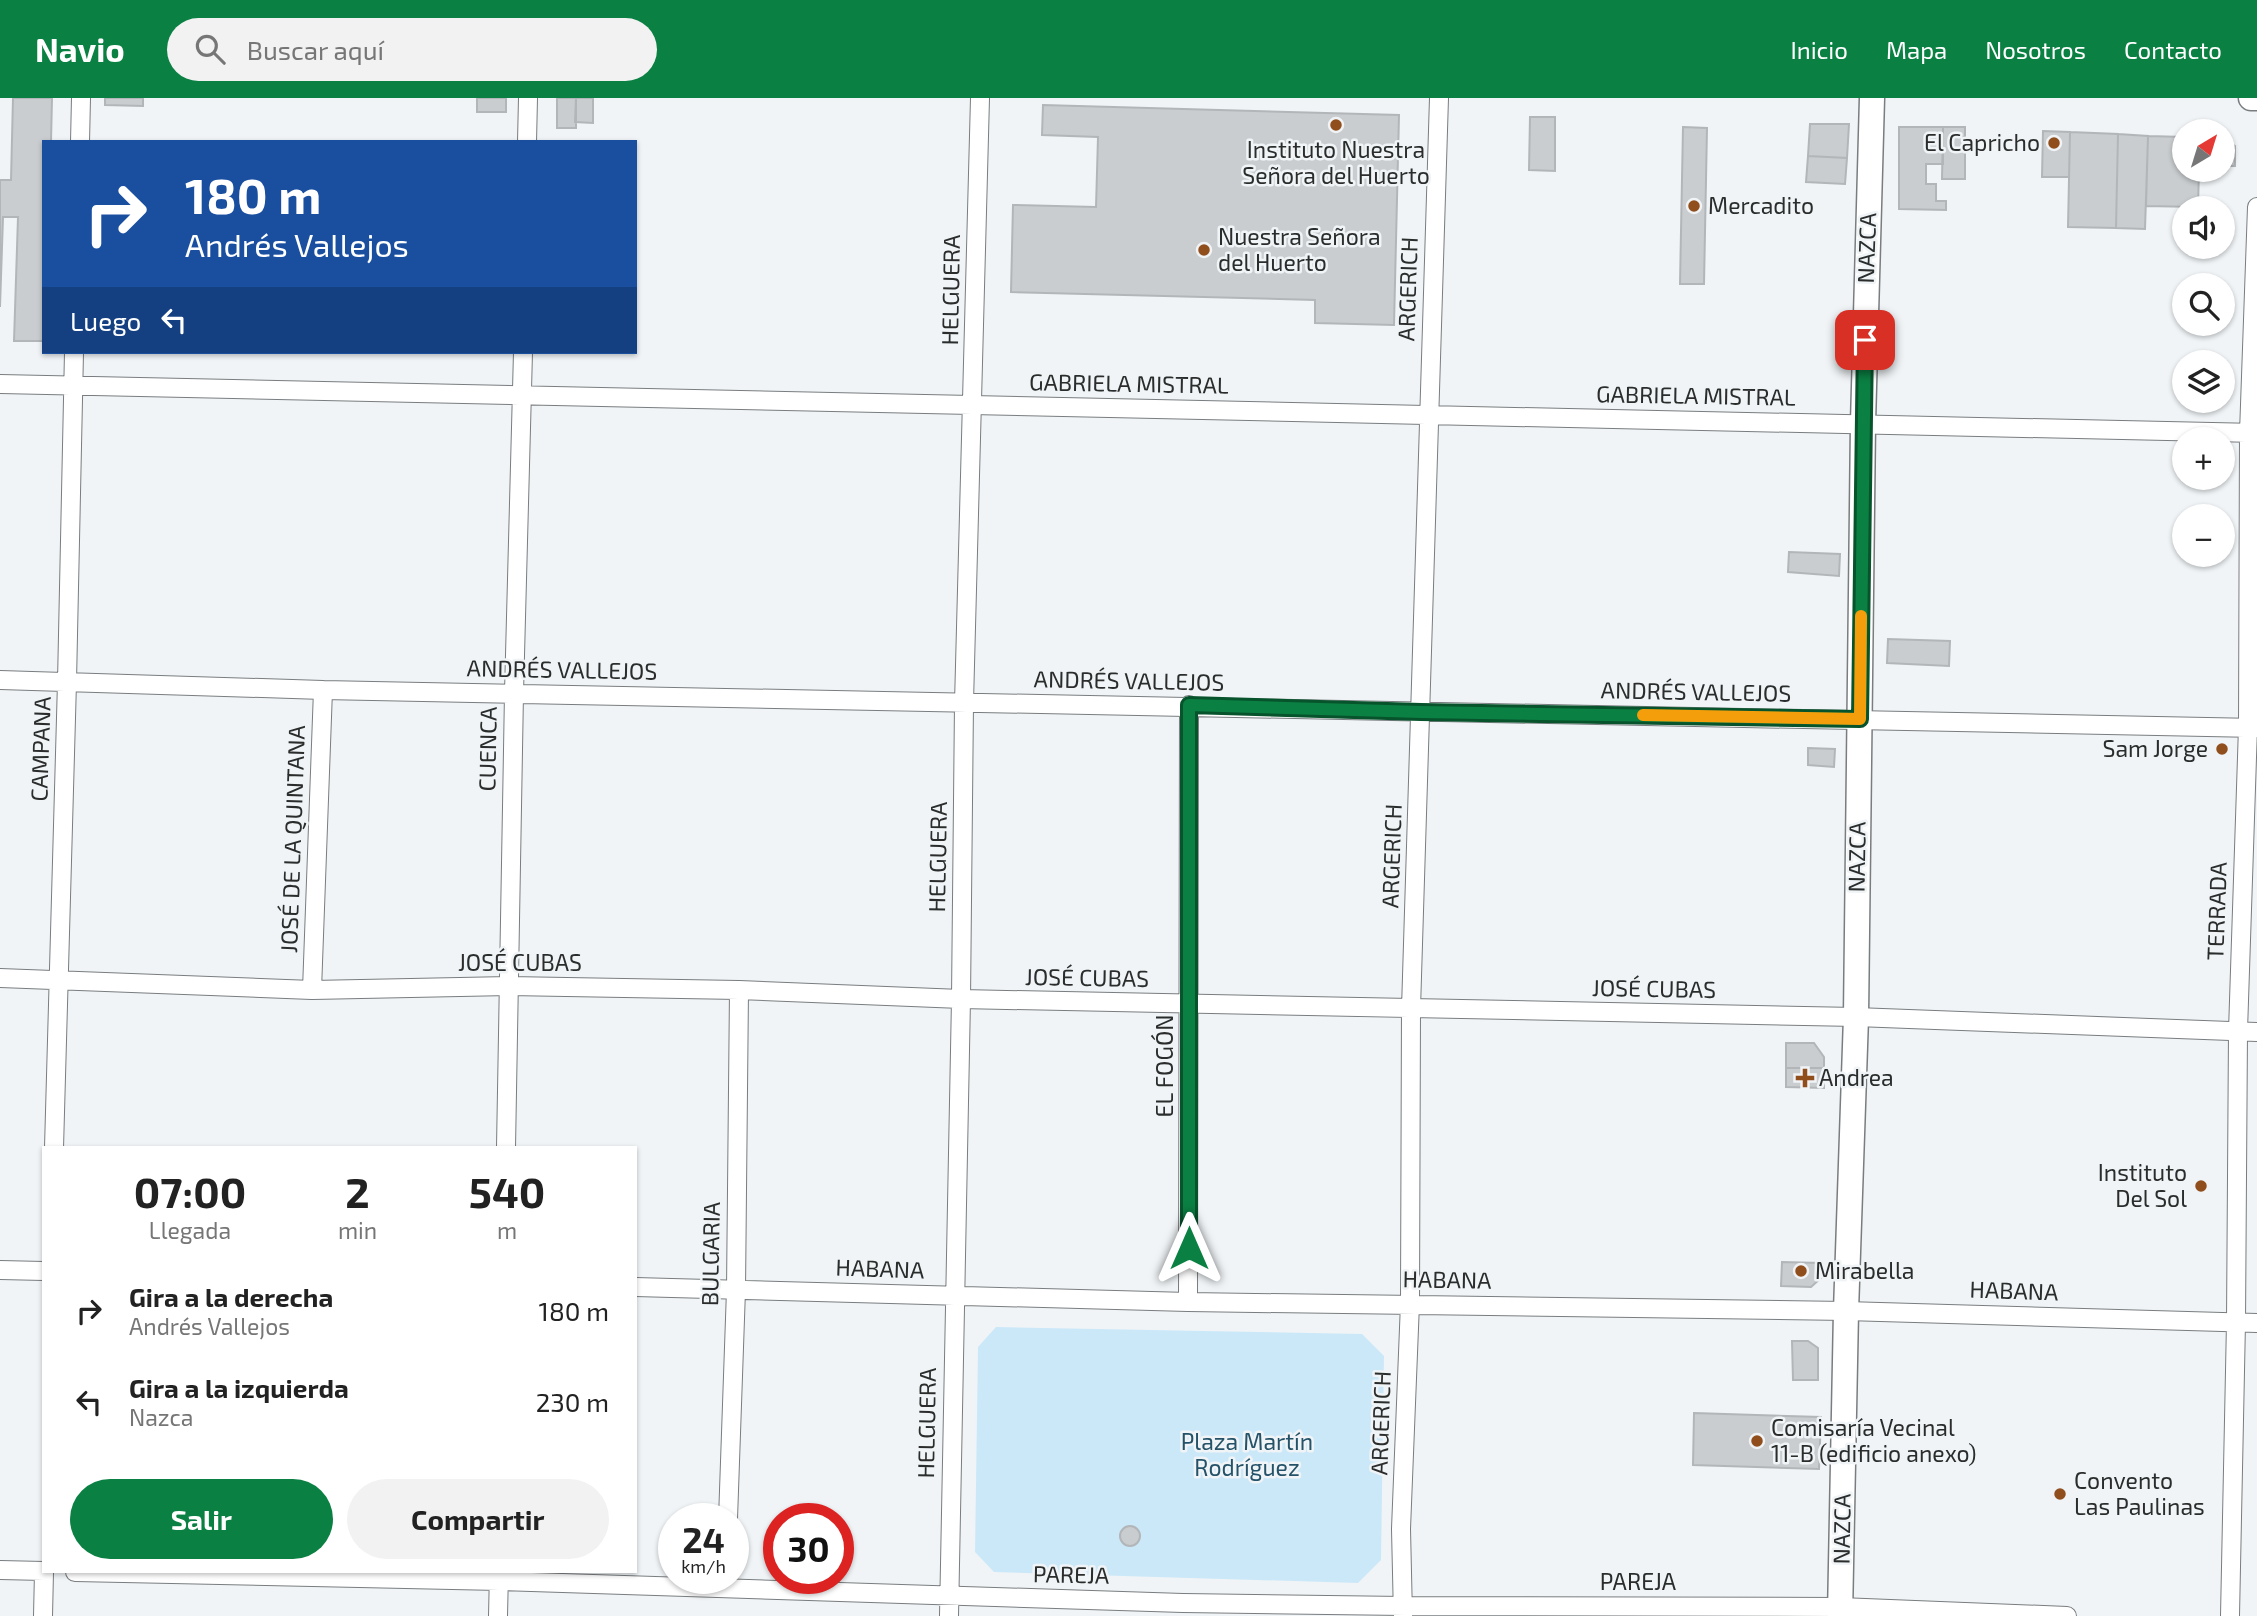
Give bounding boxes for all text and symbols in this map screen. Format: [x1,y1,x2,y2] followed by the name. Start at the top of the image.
[167,18,657,81] search box
[35,29,125,69] text: Navio
[191,30,229,68] icon: search
[247,34,384,65] text: Buscar aquí
[1790,35,1848,64] text: Inicio
[1886,35,1947,64] text: Mapa
[1985,35,2086,64] text: Nosotros
[2124,35,2222,64] text: Contacto
[1328,117,1344,133] marker: Instituto Nuestra Señora del Huerto
[2172,119,2235,182] north arrow
[2172,119,2235,567] map controls
[1924,128,2040,156] place label: El Capricho
[1242,135,1430,189] place label: Instituto Nuestra Señora del Huerto
[2046,135,2062,151] marker: El Capricho
[185,165,321,224] text: 180 m
[70,168,161,259] icon: right
[1708,191,1814,219] place label: Mercadito
[2172,196,2235,259] button: sound
[1686,198,1702,214] marker: Mercadito
[1851,211,1881,284] street label: NAZCA
[1218,222,1381,276] place label: Nuestra Señora del Huerto
[185,225,409,263] text: Andrés Vallejos
[935,234,965,346] street label: HELGUERA
[1391,236,1423,342] street label: ARGERICH
[1196,242,1212,258] marker: Nuestra Señora del Huerto
[2172,273,2235,336] button: search
[155,301,193,339] icon: left
[70,305,141,336] text: Luego
[1835,310,1895,370] pin
[1846,321,1884,359] icon: arrive
[2172,350,2235,413] button: layers
[1029,367,1229,399] street label: GABRIELA MISTRAL
[1596,379,1796,411] street label: GABRIELA MISTRAL
[2172,427,2235,490] button: +
[2172,504,2235,567] button: −
[467,653,658,685] street label: ANDRÉS VALLEJOS
[1034,664,1225,696] street label: ANDRÉS VALLEJOS
[1601,675,1792,707] street label: ANDRÉS VALLEJOS
[24,695,56,802] street label: CAMPANA
[472,706,502,792] street label: CUENCA
[274,724,310,953] street label: JOSÉ DE LA QUINTANA
[2103,734,2208,762] place label: Sam Jorge
[2214,741,2230,757] marker: Sam Jorge
[922,801,952,913] street label: HELGUERA
[1375,803,1407,909] street label: ARGERICH
[1841,821,1871,893] street label: NAZCA
[2200,861,2232,961] street label: TERRADA
[458,948,582,976] street label: JOSÉ CUBAS
[1025,962,1149,992] street label: JOSÉ CUBAS
[1592,973,1716,1003] street label: JOSÉ CUBAS
[1150,1015,1178,1117] street label: EL FOGÓN
[1819,1063,1894,1091] place label: Andrea
[1797,1070,1813,1086] marker: Andrea
[2098,1158,2187,1212] place label: Instituto Del Sol
[134,1166,246,1216] text: 07:00
[345,1166,370,1216] text: 2
[469,1166,545,1216] text: 540
[2193,1178,2209,1194] marker: Instituto Del Sol
[695,1201,725,1306] street label: BULGARIA
[1152,1211,1226,1285] position arrow
[149,1216,231,1244] text: Llegada
[338,1216,377,1244] text: min
[497,1216,517,1244] text: m
[835,1252,926,1284] street label: HABANA
[1815,1256,1914,1284] place label: Mirabella
[1793,1263,1809,1279] marker: Mirabella
[1402,1264,1492,1294] street label: HABANA
[1969,1274,2060,1306] street label: HABANA
[129,1281,333,1312] text: Gira a la derecha
[70,1292,108,1330] icon: right
[539,1295,609,1326] text: 180 m
[129,1312,290,1340] text: Andrés Vallejos
[911,1367,941,1479] street label: HELGUERA
[1364,1370,1396,1476] street label: ARGERICH
[129,1372,349,1403] text: Gira a la izquierda
[70,1383,108,1421] icon: left
[536,1386,609,1417] text: 230 m
[129,1403,193,1431] text: Nazca
[1771,1413,1977,1467] place label: Comisaría Vecinal 11-B (edificio anexo)
[1181,1427,1313,1481] park label: Plaza Martín Rodríguez
[1749,1433,1765,1449] marker: Comisaría Vecinal 11-B (edificio anexo)
[2074,1466,2205,1520] place label: Convento Las Paulinas
[70,1479,333,1559] button: Salir
[347,1479,609,1559] button: Compartir
[2052,1486,2068,1502] marker: Convento Las Paulinas
[1826,1493,1856,1565] street label: NAZCA
[763,1503,854,1594] speed limit sign: 30
[682,1518,725,1560] text: 24
[681,1555,726,1577] text: km/h
[1033,1559,1110,1589] street label: PAREJA
[1600,1567,1677,1595] street label: PAREJA

